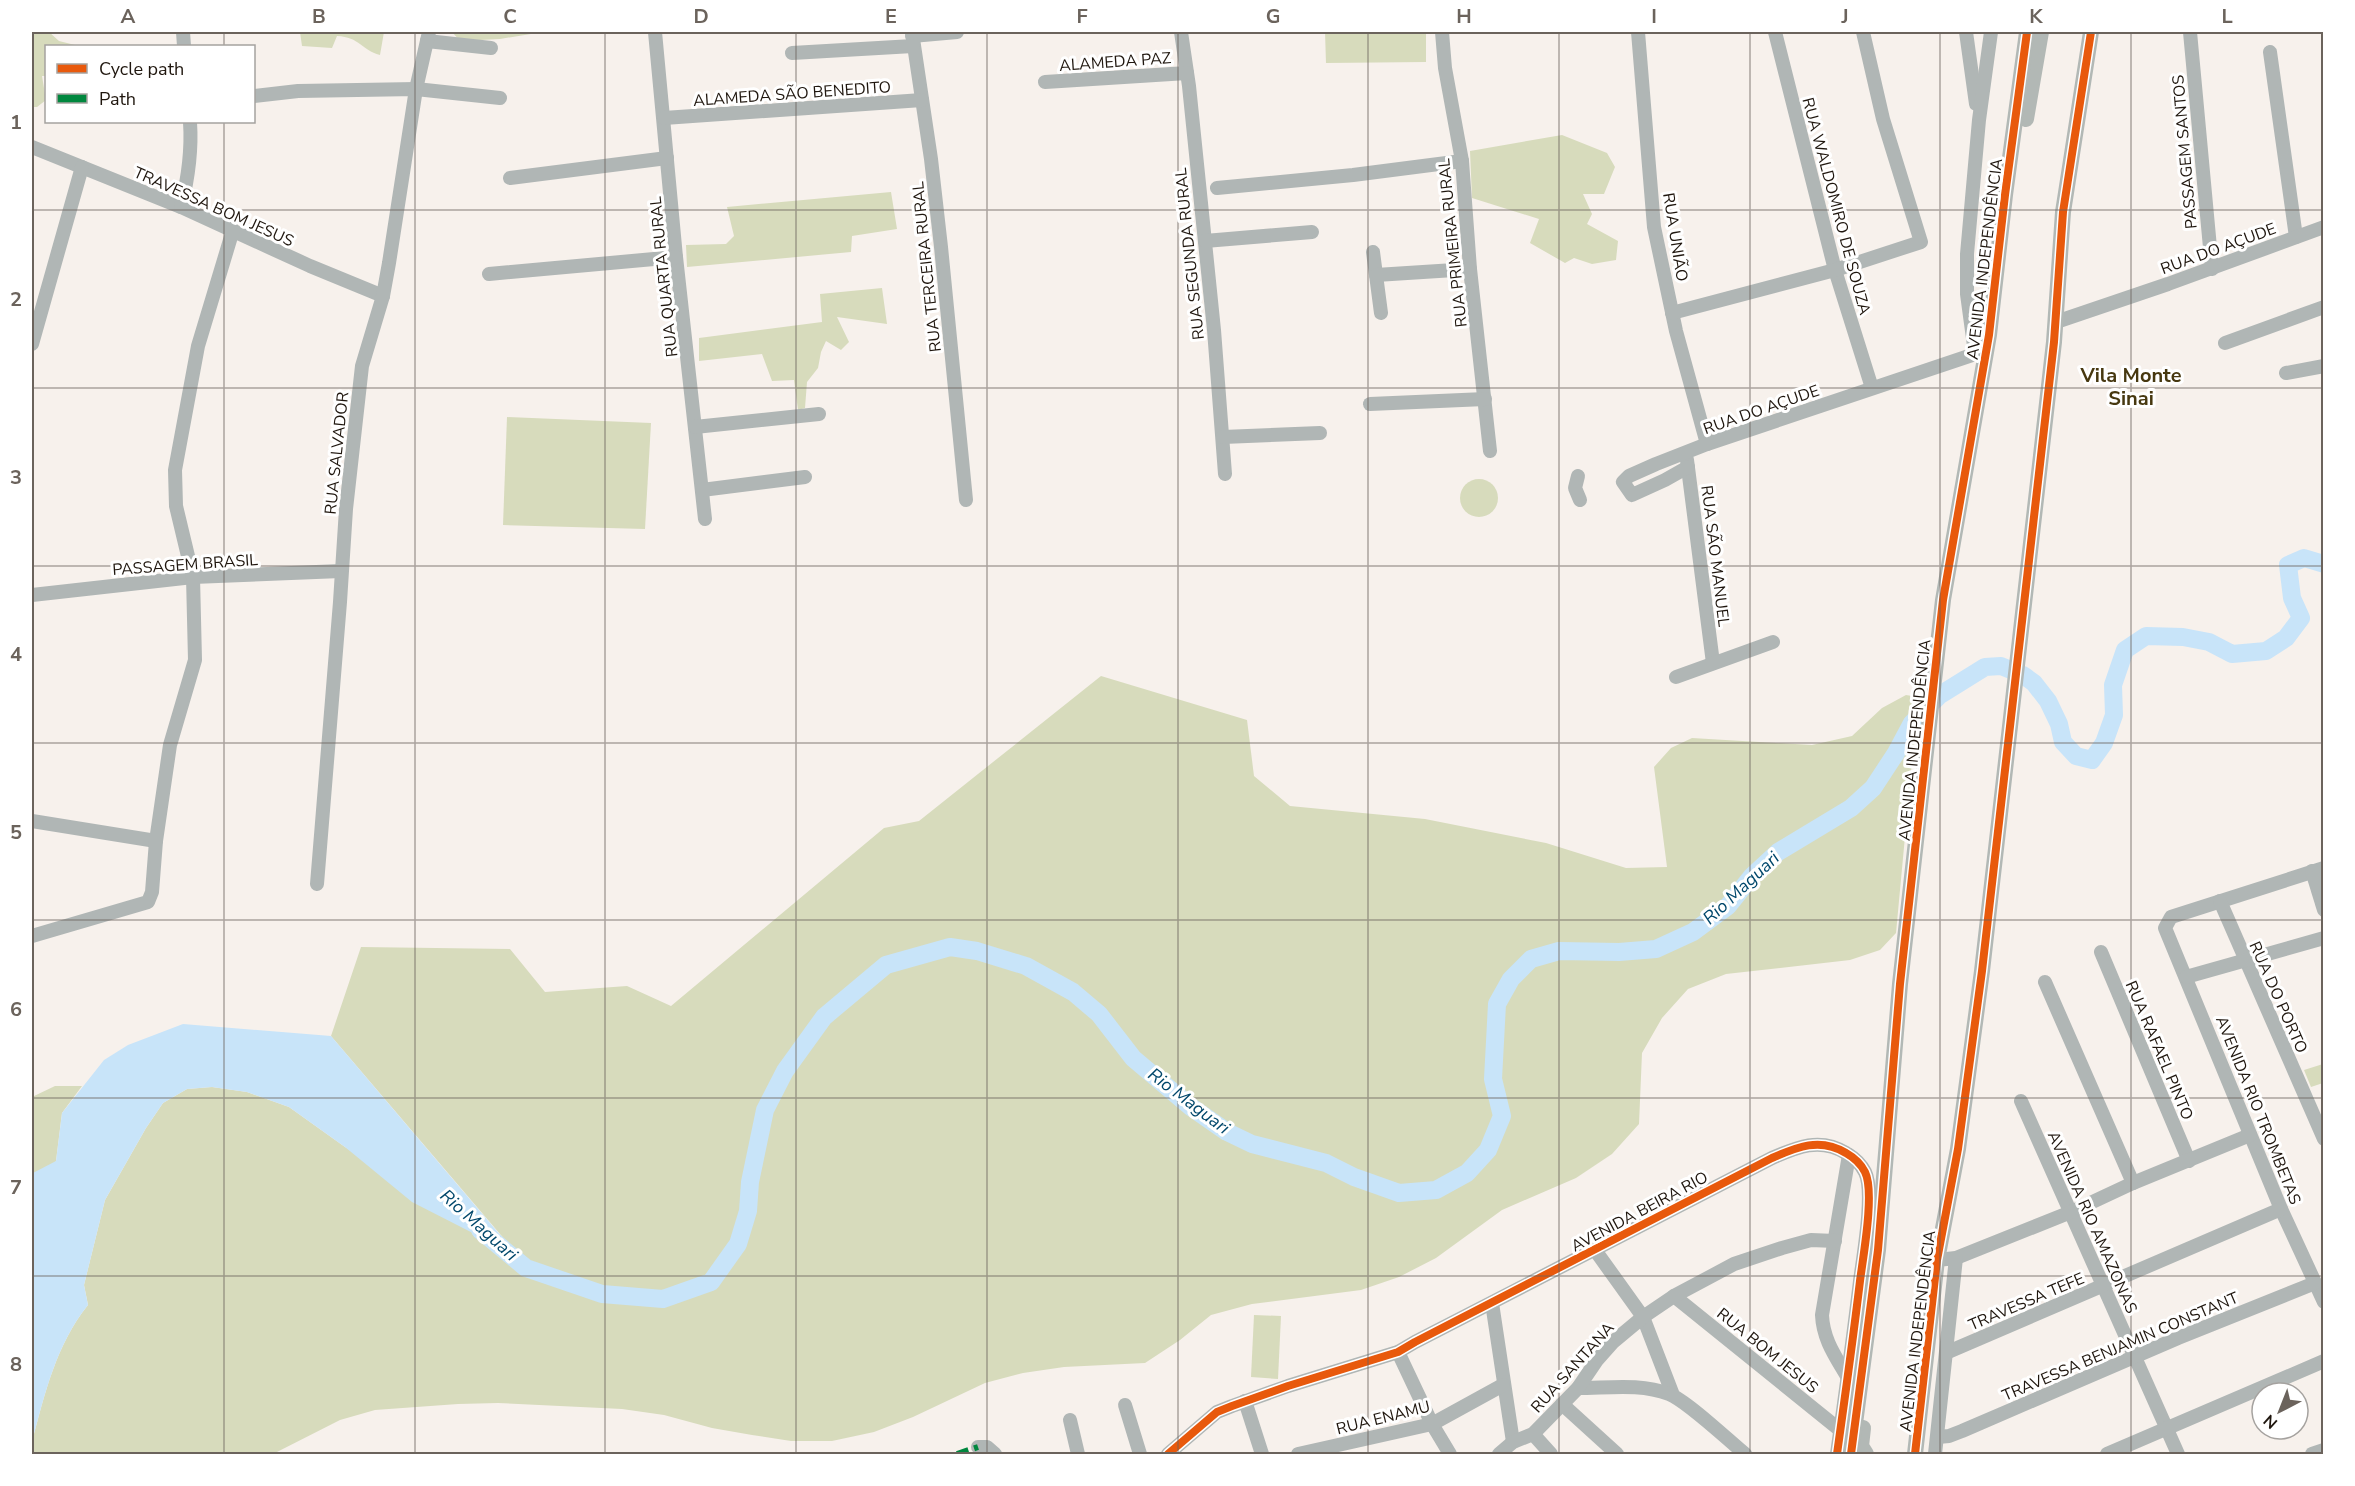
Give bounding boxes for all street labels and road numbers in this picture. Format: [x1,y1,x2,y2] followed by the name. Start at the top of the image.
[1058,47,1172,77] street label: ALAMEDA PAZ
[2167,74,2203,230] street label: PASSAGEM SANTOS
[692,76,892,112] street label: ALAMEDA SÃO BENEDITO
[1796,95,1876,318] street label: RUA WALDOMIRO DE SOUZA
[1433,157,1473,328] street label: RUA PRIMEIRA RURAL
[1962,157,2008,361] street label: AVENIDA INDEPENDÊNCIA
[130,162,297,252] street label: TRAVESSA BOM JESUS
[1170,166,1210,341] street label: RUA SEGUNDA RURAL
[907,180,947,353] street label: RUA TERCEIRA RURAL
[1657,191,1693,283] street label: RUA UNIÃO
[645,195,683,358] street label: RUA QUARTA RURAL
[2158,218,2279,280] street label: RUA DO AÇUDE
[1700,380,1822,440] street label: RUA DO AÇUDE
[320,390,354,516] street label: RUA SALVADOR
[1695,484,1735,629] street label: RUA SÃO MANUEL
[112,549,259,581] street label: PASSAGEM BRASIL
[1893,638,1937,842] street label: AVENIDA INDEPENDÊNCIA
[2244,938,2313,1057] street label: RUA DO PORTO
[2120,977,2198,1123] street label: RUA RAFAEL PINTO
[2210,1013,2306,1208] street label: AVENIDA RIO TROMBETAS
[2042,1128,2142,1317] street label: AVENIDA RIO AMAZONAS
[1567,1166,1712,1257] street label: AVENIDA BEIRA RIO
[1895,1229,1941,1433] street label: AVENIDA INDEPENDÊNCIA
[1965,1268,2088,1336] street label: TRAVESSA TEFE
[1999,1287,2242,1407] street label: TRAVESSA BENJAMIN CONSTANT
[1712,1303,1823,1399] street label: RUA BOM JESUS
[1526,1317,1620,1418] street label: RUA SANTANA
[1334,1396,1433,1440] street label: RUA ENAMU

